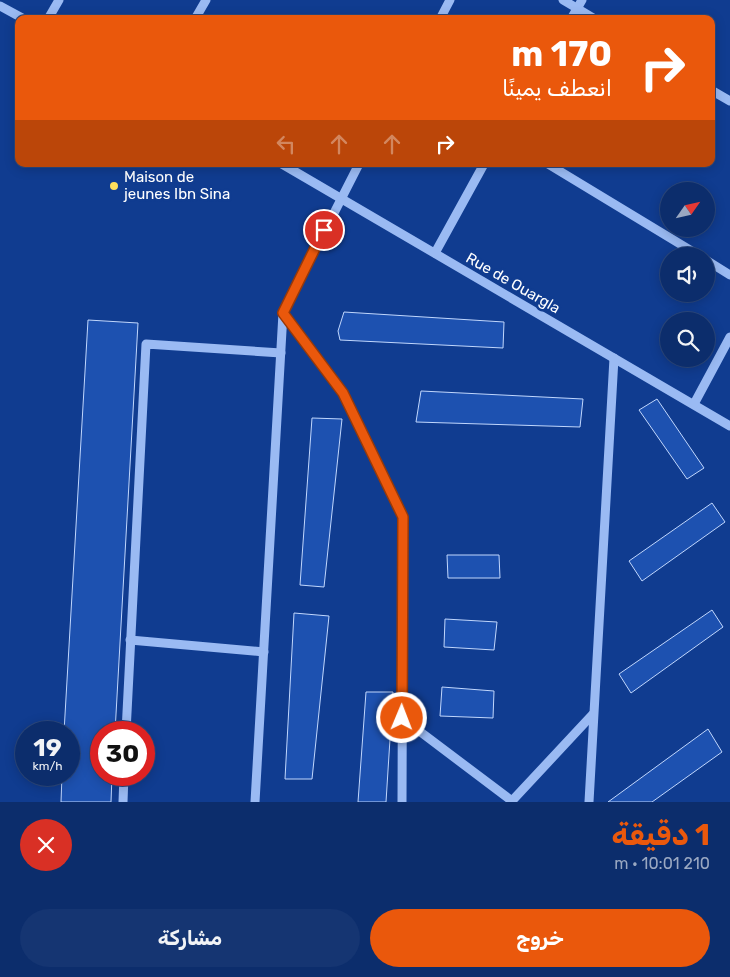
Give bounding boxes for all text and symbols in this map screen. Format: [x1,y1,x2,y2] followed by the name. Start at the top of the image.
[511,33,612,75] text: 170 m
[630,35,695,100] icon: right
[502,75,612,102] text: انعطف يمينًا
[272,130,300,158] icon: left
[325,130,353,158] icon: ahead
[378,130,406,158] icon: ahead
[431,130,459,158] icon: right
[123,168,230,203] place label: Maison de jeunes Ibn Sina
[108,180,120,192] marker: Maison de jeunes Ibn Sina
[660,182,715,238] north arrow
[660,182,715,367] map controls
[303,209,345,251] pin
[310,216,338,244] icon: arrive
[660,247,715,302] button: sound
[463,249,563,317] street label: Rue de Ouargla
[660,312,715,367] button: search
[375,691,427,743] position arrow
[90,721,155,786] speed limit sign: 30
[33,733,62,762] text: 19
[33,759,62,773] text: km/h
[612,817,710,853] text: 1 دقيقة
[20,819,72,871] button: close
[614,854,710,873] text: 210 m · 10:01
[20,909,360,967] button: مشاركة
[370,909,710,967] button: خروج

